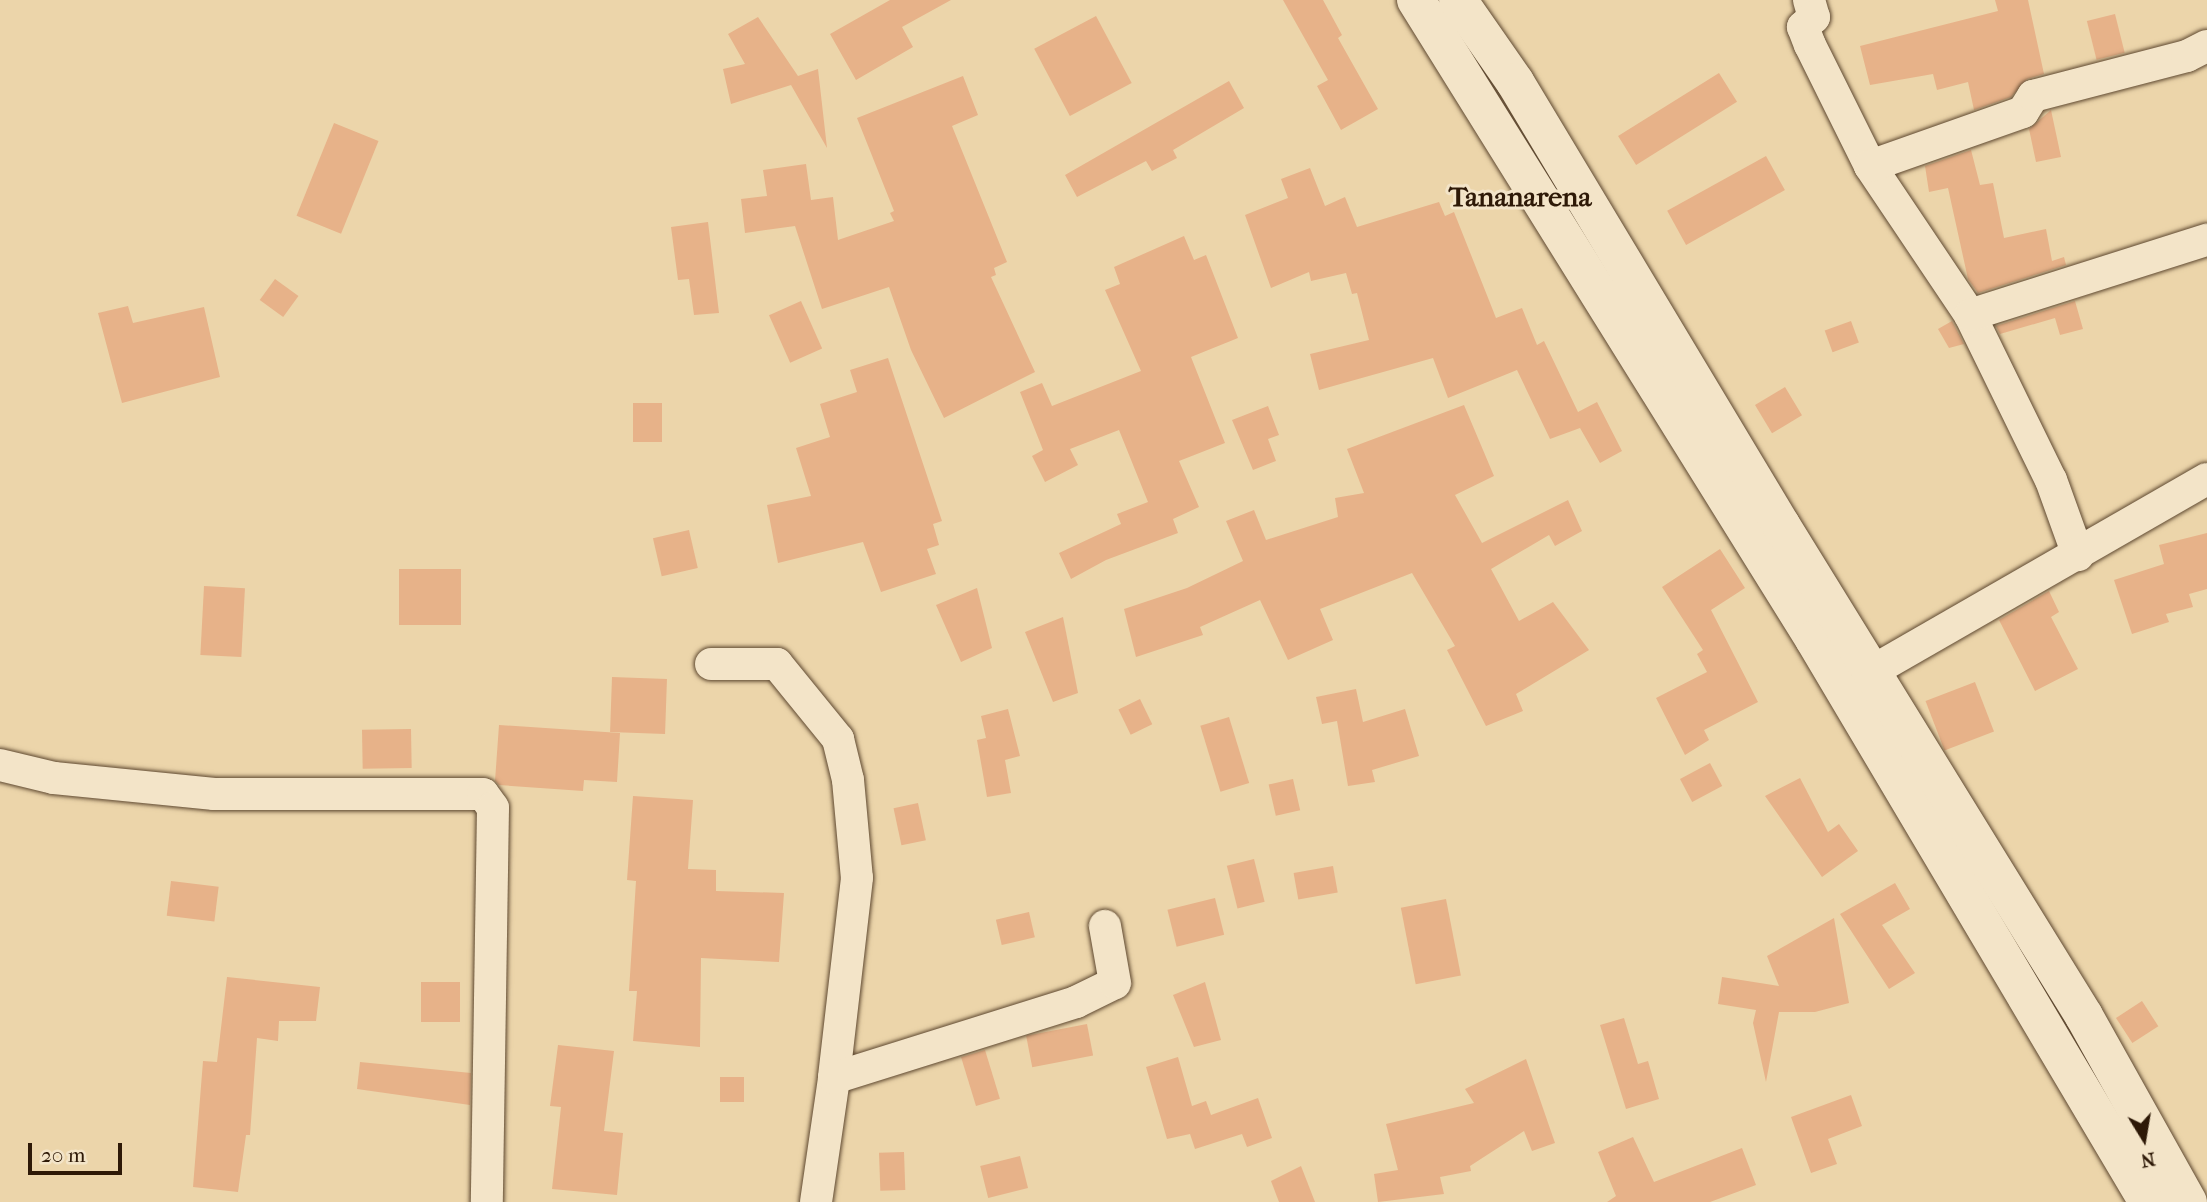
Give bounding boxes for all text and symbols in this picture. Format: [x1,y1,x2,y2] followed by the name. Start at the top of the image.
[1449,180,1591,214] district label: Tananarena
[2109,1104,2179,1174] north arrow
[32,1128,126,1172] scale bar
[41,1143,85,1167] text: 20 m
[2139,1147,2157,1172] text: N

